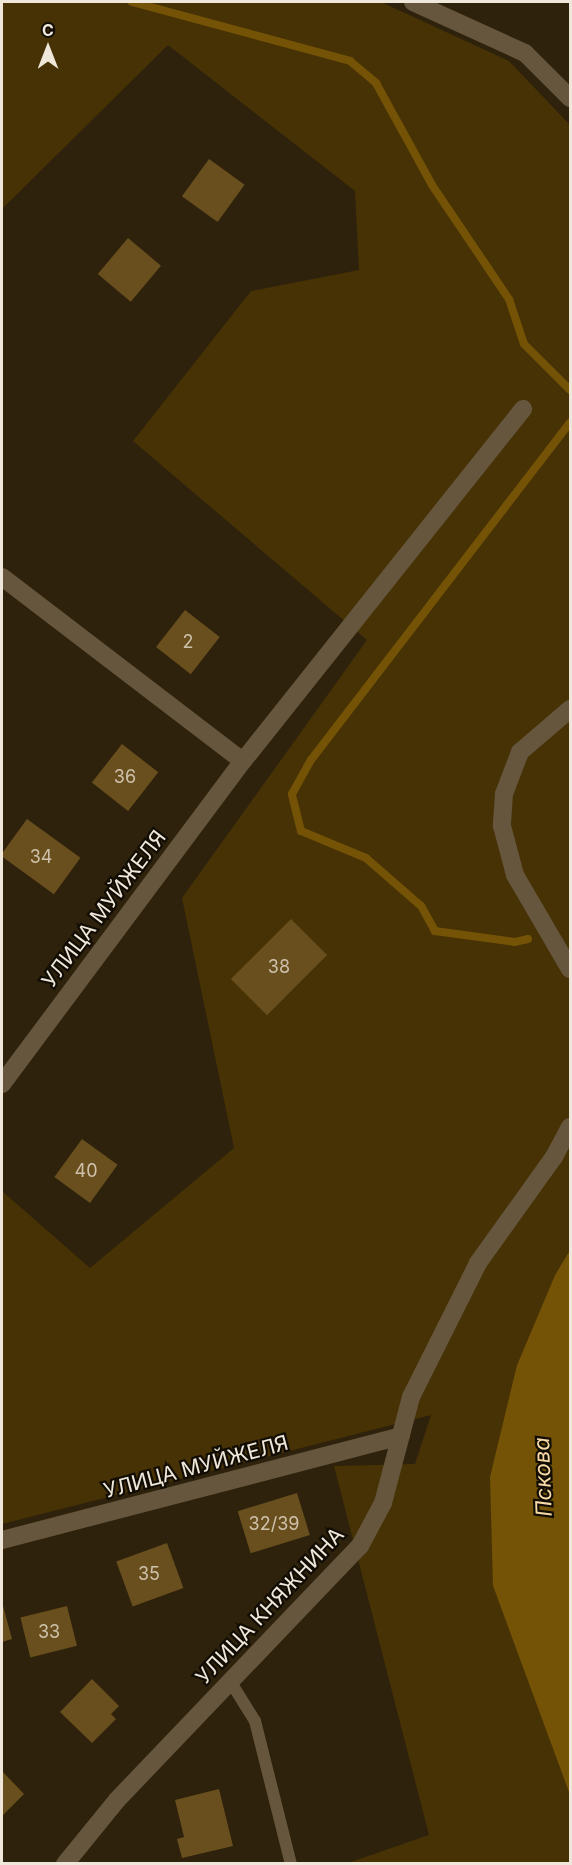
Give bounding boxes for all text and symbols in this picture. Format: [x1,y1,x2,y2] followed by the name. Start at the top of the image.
[18,18,78,78] north arrow
[42,20,54,40] text: С
[183,631,193,653] house number: 2
[114,766,136,788] house number: 36
[37,825,171,993] street label: УЛИЦА МУЙЖЕЛЯ
[30,846,52,868] house number: 34
[268,956,290,978] house number: 38
[75,1160,97,1182] house number: 40
[101,1430,291,1504] street label: УЛИЦА МУЙЖЕЛЯ
[528,1437,558,1517] water label: Пскова
[249,1513,299,1535] house number: 32/39
[191,1522,349,1690] street label: УЛИЦА КНЯЖНИНА
[138,1563,160,1585] house number: 35
[38,1621,60,1643] house number: 33

